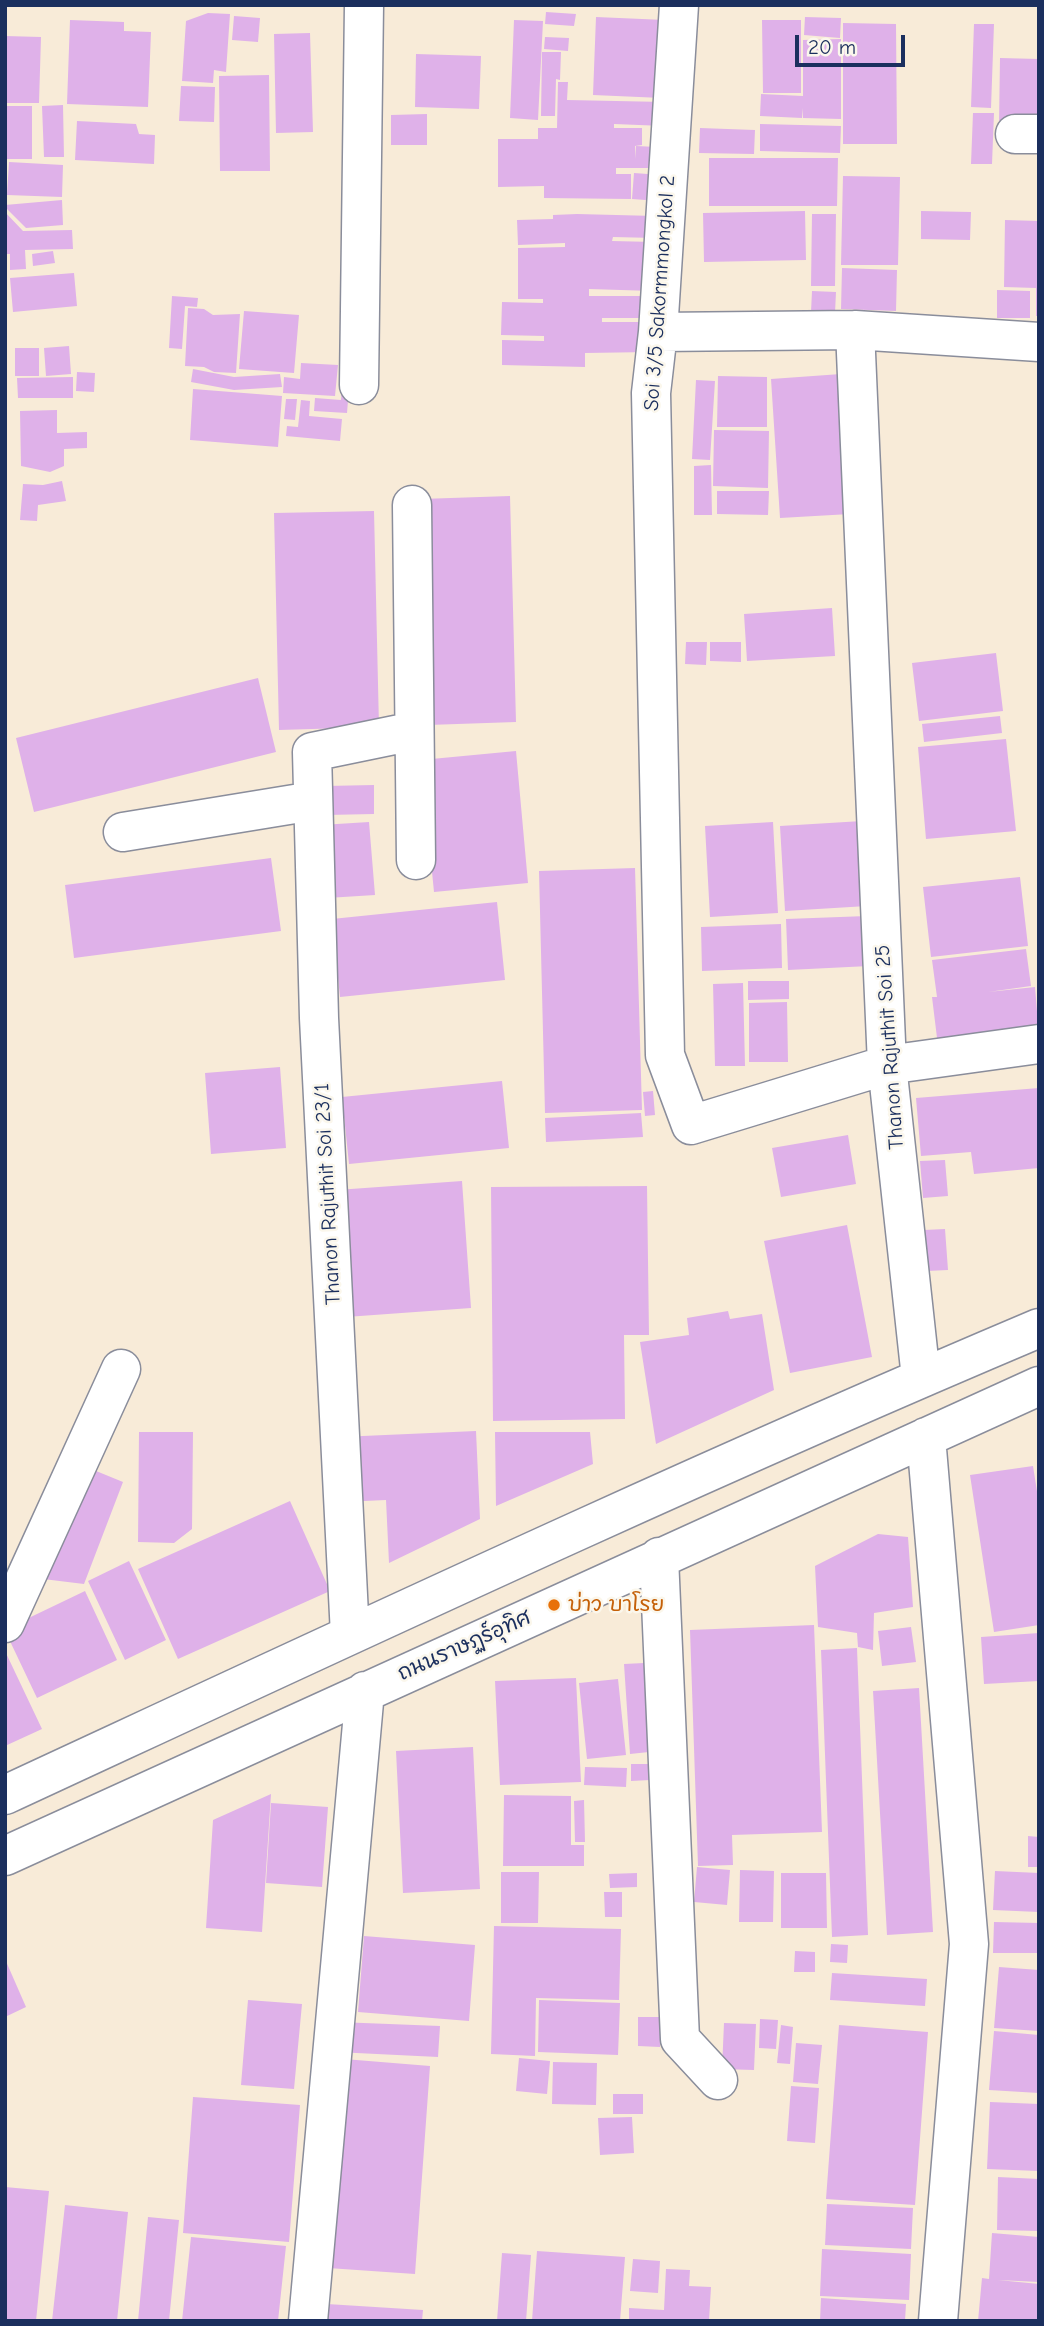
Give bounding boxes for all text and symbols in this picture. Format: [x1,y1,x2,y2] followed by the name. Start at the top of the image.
[799,21,909,65] scale bar
[808,35,856,59] text: 20 m
[639,174,681,412] street label: Soi 3/5 Sakormmongkol 2
[870,944,910,1150] street label: Thanon Rajuthit Soi 25
[310,1083,346,1305] street label: Thanon Rajuthit Soi 23/1
[568,1592,664,1618] place label: บ่าว บาโรย
[546,1597,562,1613] marker: บ่าว บาโรย
[394,1606,534,1686] street label: ถนนราษฏร์อุทิศ

